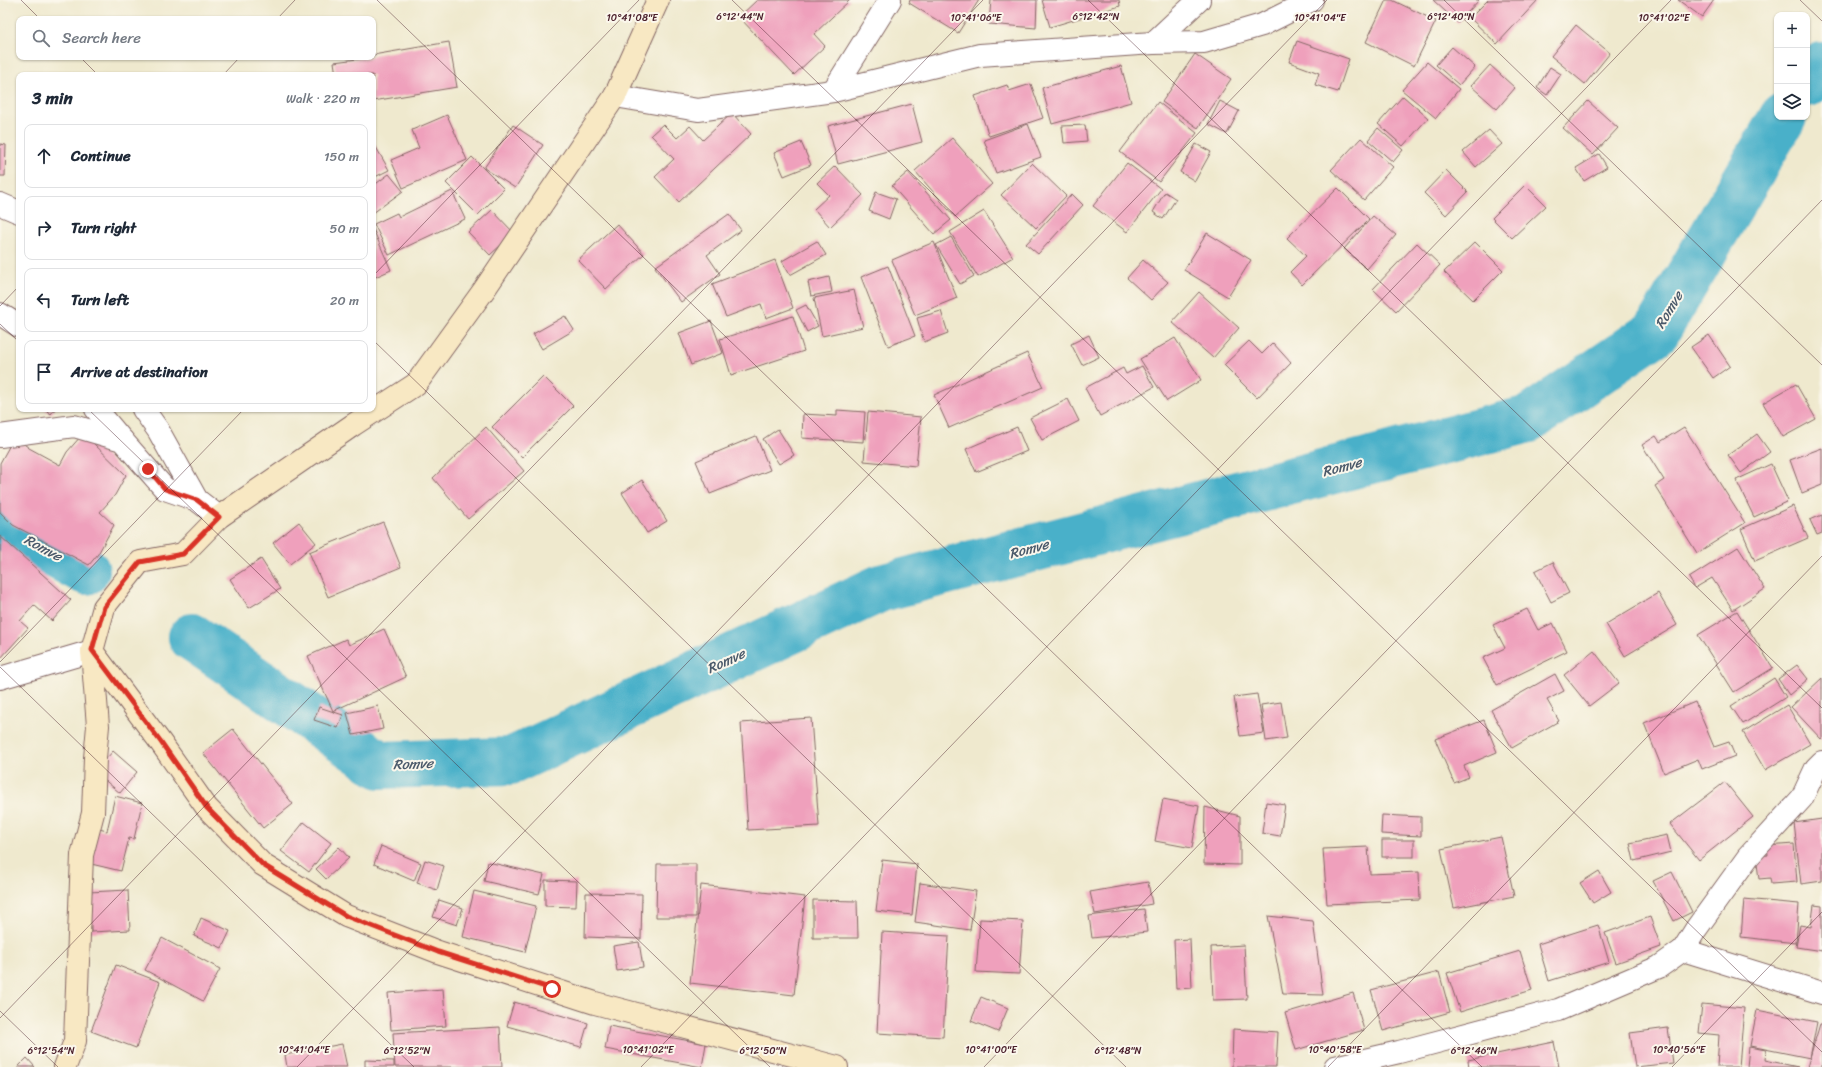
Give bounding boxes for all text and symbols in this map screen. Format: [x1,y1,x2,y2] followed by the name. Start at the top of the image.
[716,8,764,26] text: 6°12'44"N
[1073,8,1119,26] text: 6°12'42"N
[1427,8,1475,26] text: 6°12'40"N
[606,9,659,27] text: 10°41'08"E
[951,9,1003,27] text: 10°41'06"E
[1294,9,1347,27] text: 10°41'04"E
[1639,9,1691,27] text: 10°41'02"E
[1774,12,1810,120] map controls
[1774,12,1810,48] button: +
[16,16,376,60] search box
[62,25,141,51] text: Search here
[30,27,52,49] icon: search
[1774,48,1810,84] button: −
[32,83,73,113] text: 3 min
[1774,84,1810,120] button: layers
[286,87,360,110] text: Walk · 220 m
[71,143,131,169] text: Continue
[33,145,55,167] icon: ahead
[324,145,359,168] text: 150 m
[71,215,136,241] text: Turn right
[33,217,55,239] icon: right
[329,217,359,240] text: 50 m
[1648,285,1691,334] water label: Romve
[71,287,129,313] text: Turn left
[33,289,55,311] icon: left
[330,289,359,312] text: 20 m
[71,359,208,385] text: Arrive at destination
[33,361,55,383] icon: arrive
[1319,449,1366,484] water label: Romve
[139,460,157,478] route end
[19,528,68,569] water label: Romve
[1006,531,1053,566] water label: Romve
[703,640,751,681] water label: Romve
[393,751,435,777] water label: Romve
[543,980,561,998] route start
[278,1041,331,1059] text: 10°41'04"E
[623,1041,675,1059] text: 10°41'02"E
[965,1041,1018,1059] text: 10°41'00"E
[1308,1041,1363,1059] text: 10°40'58"E
[1653,1041,1707,1059] text: 10°40'56"E
[27,1042,75,1060] text: 6°12'54"N
[384,1042,430,1060] text: 6°12'52"N
[739,1042,787,1060] text: 6°12'50"N
[1094,1042,1142,1060] text: 6°12'48"N
[1451,1042,1497,1060] text: 6°12'46"N

